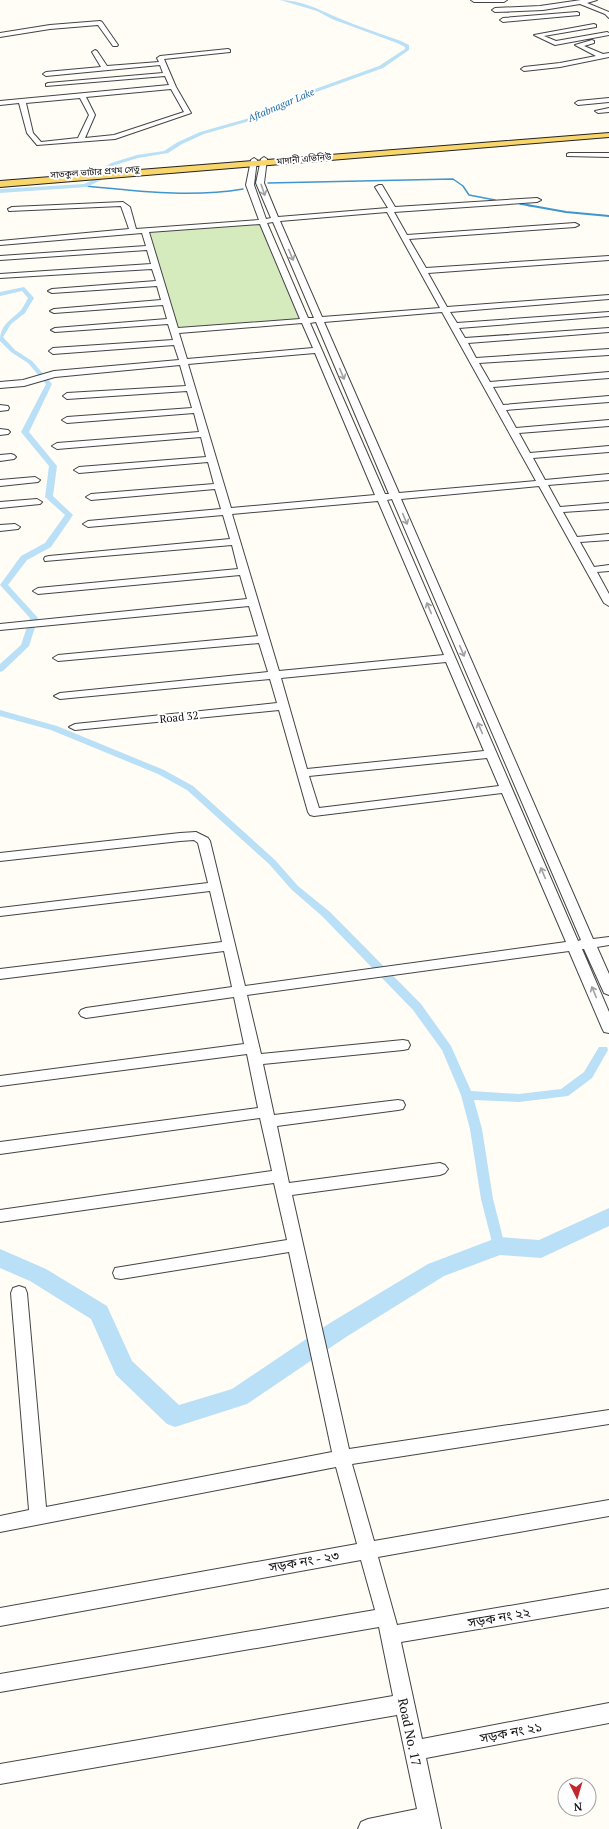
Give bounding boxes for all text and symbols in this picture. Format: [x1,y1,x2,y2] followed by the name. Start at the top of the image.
[245,85,317,125] water label: Aftabnagar Lake
[275,151,332,167] street label: মাদানী এভিনিউ
[49,163,141,181] street label: সাতকুল ভাটার প্রথম সেতু
[260,184,267,197] one-way arrow
[287,248,295,260] one-way arrow
[339,368,347,380] one-way arrow
[402,513,409,525] one-way arrow
[425,603,432,615] one-way arrow
[459,645,467,657] one-way arrow
[159,708,199,726] street label: Road 32
[476,722,484,734] one-way arrow
[538,867,546,879] one-way arrow
[590,987,597,999] one-way arrow
[267,1546,341,1576] street label: সড়ক নং - ২৩
[465,1603,532,1632] street label: সড়ক নং ২২
[394,1696,426,1768] street label: Road No. 17
[477,1717,544,1747] street label: সড়ক নং ২১
[557,1777,597,1817] north arrow
[572,1800,583,1814] text: N

